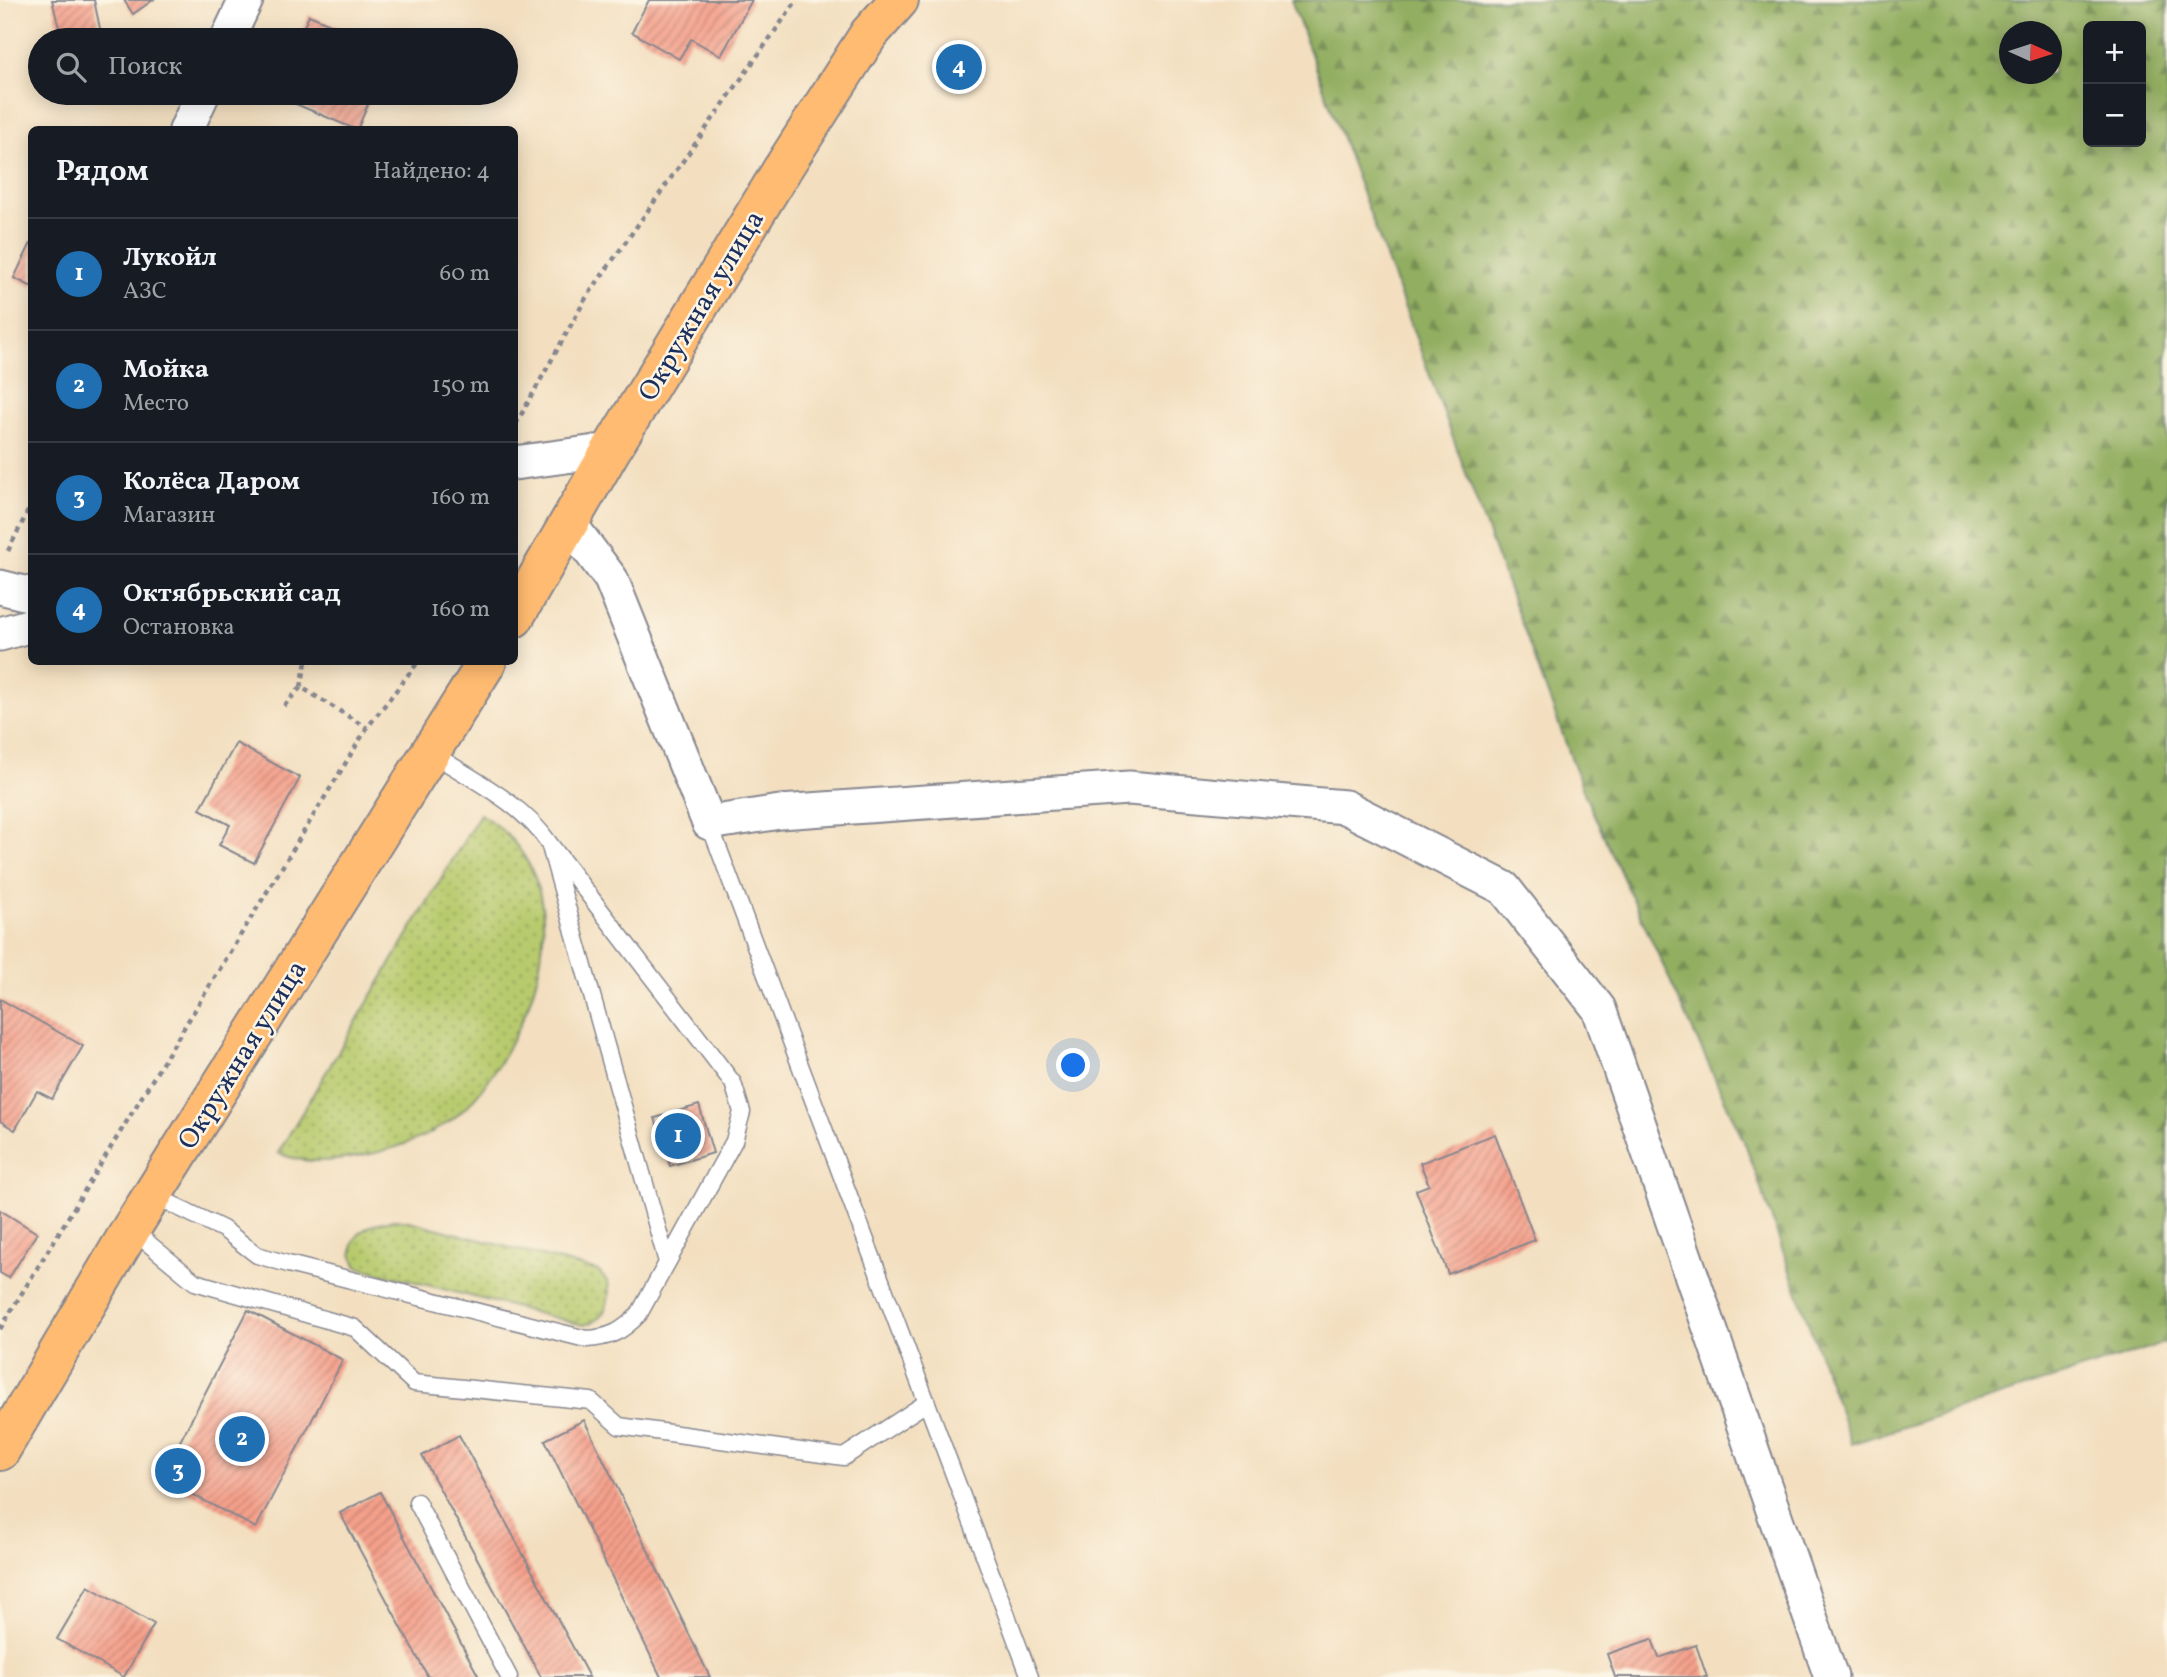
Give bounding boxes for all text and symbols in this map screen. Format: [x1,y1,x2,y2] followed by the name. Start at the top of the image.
[1999,21,2062,84] north arrow
[2083,21,2146,147] map controls
[2083,21,2146,84] button: +
[28,28,518,105] search box
[936,41,982,93] pin: 4
[52,48,90,86] icon: search
[108,49,182,85] text: Поиск
[2083,84,2146,147] button: −
[56,151,149,193] text: Рядом
[373,156,490,188] text: Найдено: 4
[630,203,775,409] street label: Окружная улица
[123,240,217,276] text: Лукойл
[74,258,84,290] text: 1
[440,258,490,290] text: 60 m
[123,276,167,308] text: АЗС
[123,352,209,388] text: Мойка
[73,370,85,402] text: 2
[432,370,490,402] text: 150 m
[123,388,189,420] text: Место
[123,464,300,500] text: Колёса Даром
[73,482,85,514] text: 3
[431,482,490,514] text: 160 m
[123,500,215,532] text: Магазин
[123,576,341,612] text: Октябрьский сад
[72,594,86,626] text: 4
[431,594,490,626] text: 160 m
[123,612,235,644] text: Остановка
[169,953,317,1158] street label: Окружная улица
[1056,1048,1090,1082] your location
[655,1110,701,1162] pin: 1
[219,1413,265,1465] pin: 2
[155,1445,201,1497] pin: 3

